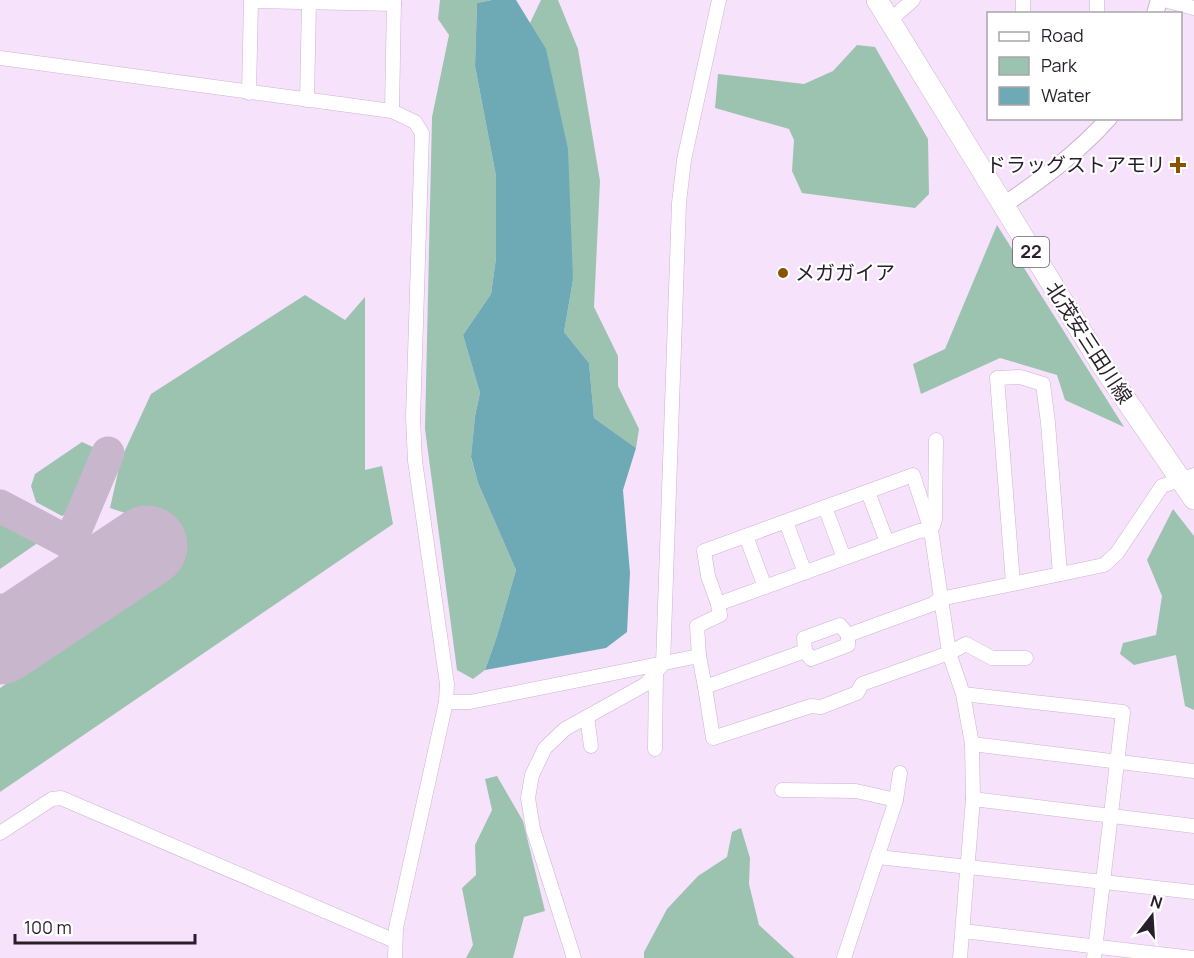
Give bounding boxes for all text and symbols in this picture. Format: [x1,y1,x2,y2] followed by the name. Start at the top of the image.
[987,12,1182,120] legend
[1041,23,1084,47] text: Road
[1041,53,1078,77] text: Park
[1041,83,1091,107] text: Water
[986,151,1166,178] place label: ドラッグストアモリ
[1171,158,1185,172] marker: ドラッグストアモリ
[1013,237,1049,267] road number: 22
[795,259,895,286] place label: メガガイア
[776,266,790,280] marker: メガガイア
[1040,277,1139,409] street label: 北茂安三田川線
[1122,886,1182,946] north arrow
[1148,889,1165,914] text: N
[15,907,195,945] scale bar
[24,915,72,939] text: 100 m

